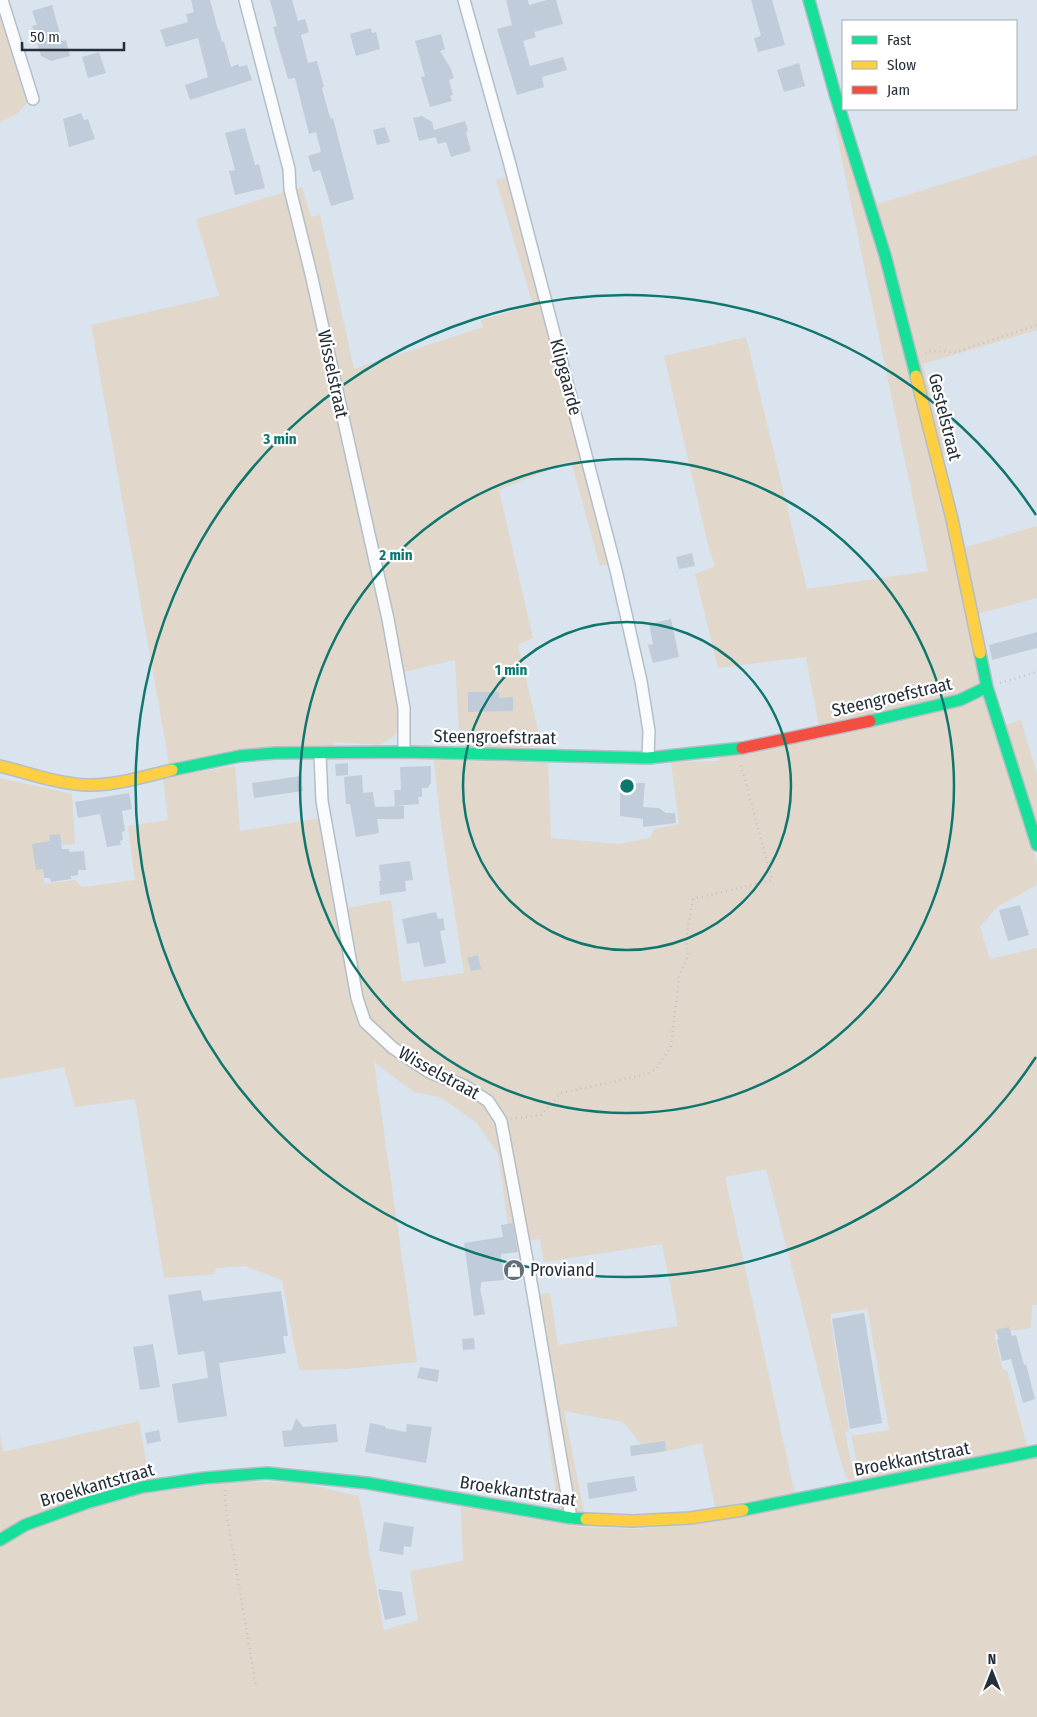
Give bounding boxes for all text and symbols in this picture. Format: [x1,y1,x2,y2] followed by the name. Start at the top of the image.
[22,20,125,52] scale bar
[842,20,1017,110] legend
[30,28,60,46] text: 50 m
[887,31,911,49] text: Fast
[887,56,916,74] text: Slow
[887,81,910,99] text: Jam
[313,328,353,420] street label: Wisselstraat
[545,336,587,418] street label: Klipgaarde
[924,371,966,463] street label: Gestelstraat
[262,430,297,448] text: 3 min
[378,546,413,564] text: 2 min
[495,661,527,679] text: 1 min
[830,672,954,722] street label: Steengroefstraat
[434,725,557,749] street label: Steengroefstraat
[618,777,636,795] centre of rings
[394,1042,484,1104] street label: Wisselstraat
[502,1258,526,1282] shop icon: Proviand
[530,1259,595,1281] place label: Proviand
[852,1437,972,1481] street label: Broekkantstraat
[38,1458,157,1512] street label: Broekkantstraat
[458,1471,578,1511] street label: Broekkantstraat
[967,1647,1017,1697] north arrow
[988,1651,996,1668] text: N

